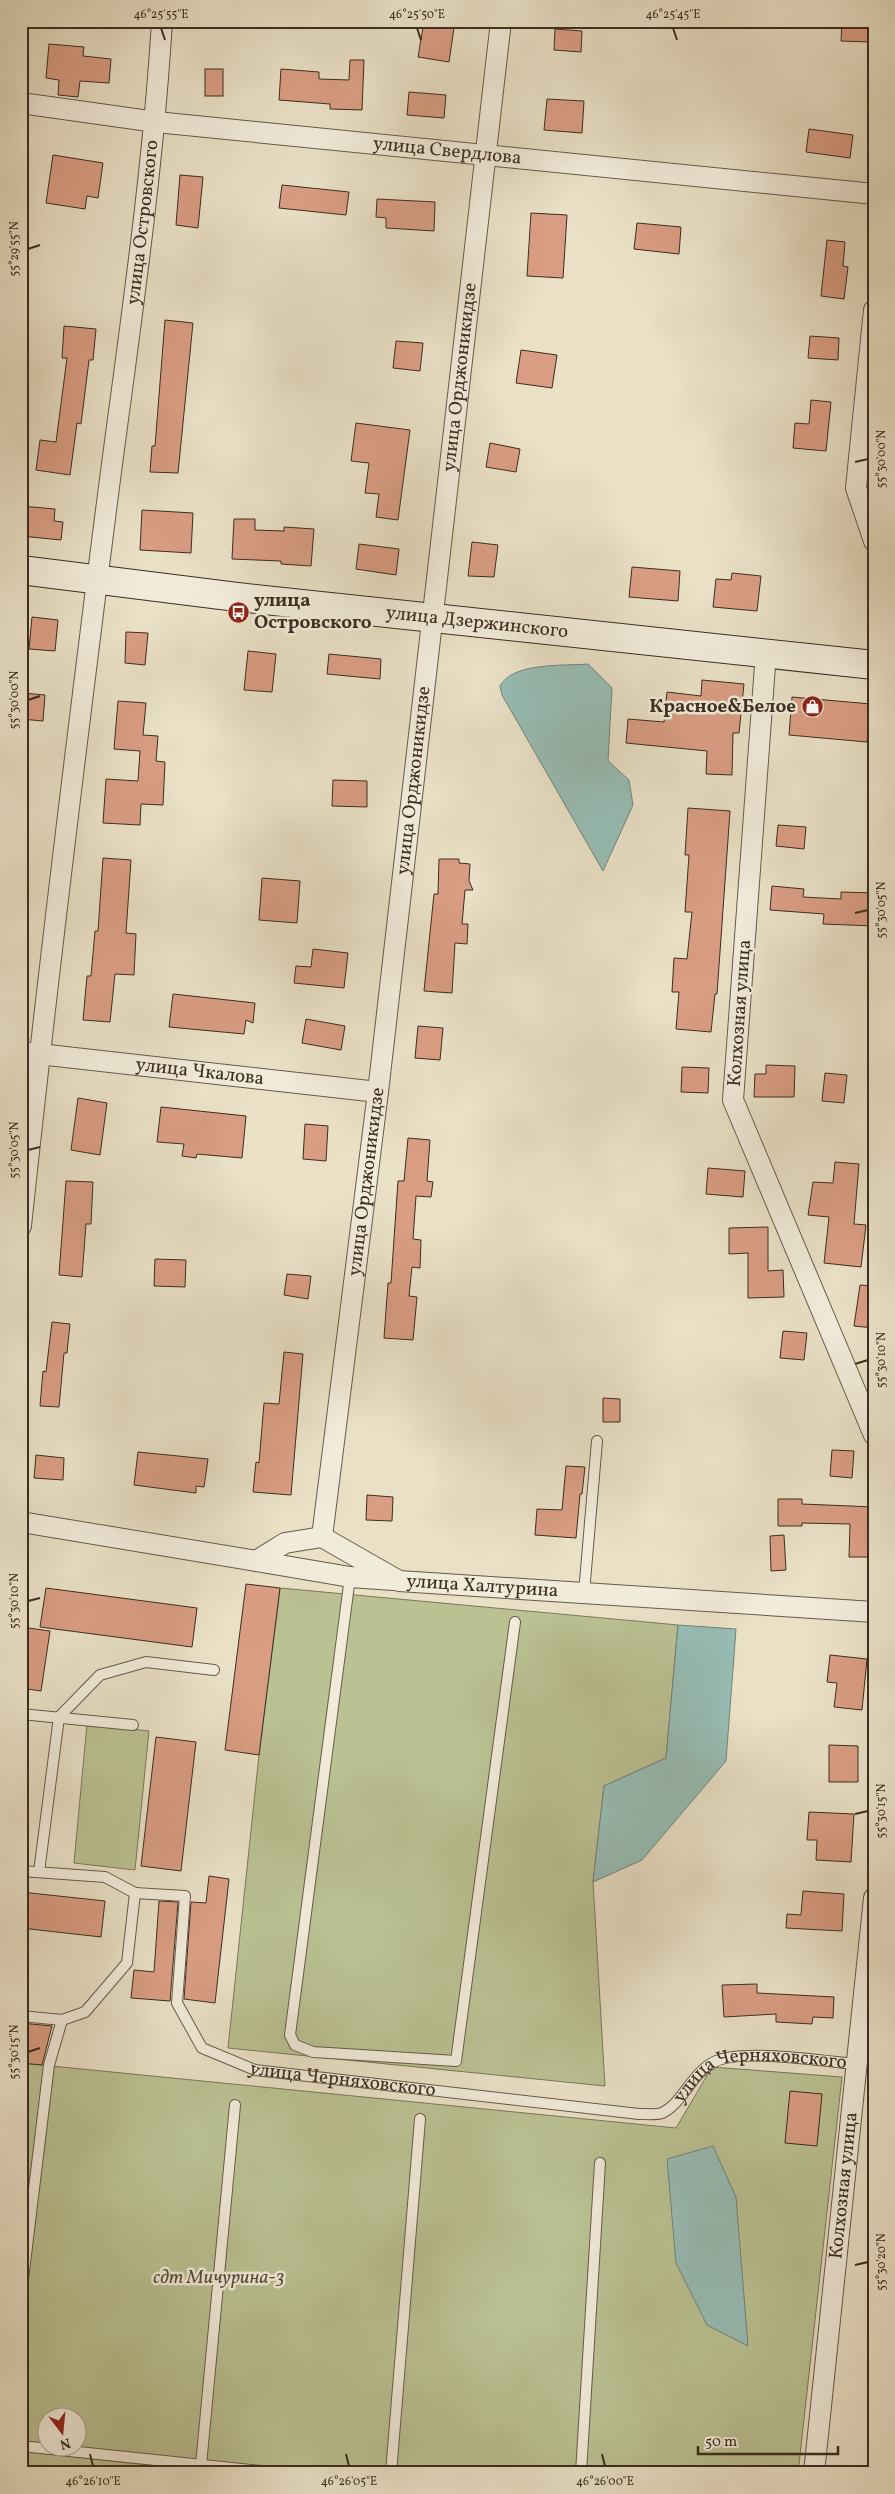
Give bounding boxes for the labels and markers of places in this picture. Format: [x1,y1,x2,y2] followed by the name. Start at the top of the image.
[254,588,372,636] place label: улица Островского
[226,600,250,624] bus stop icon: улица Островского
[649,694,796,720] place label: Красное&Белое
[800,695,824,719] shop icon: Красное&Белое

